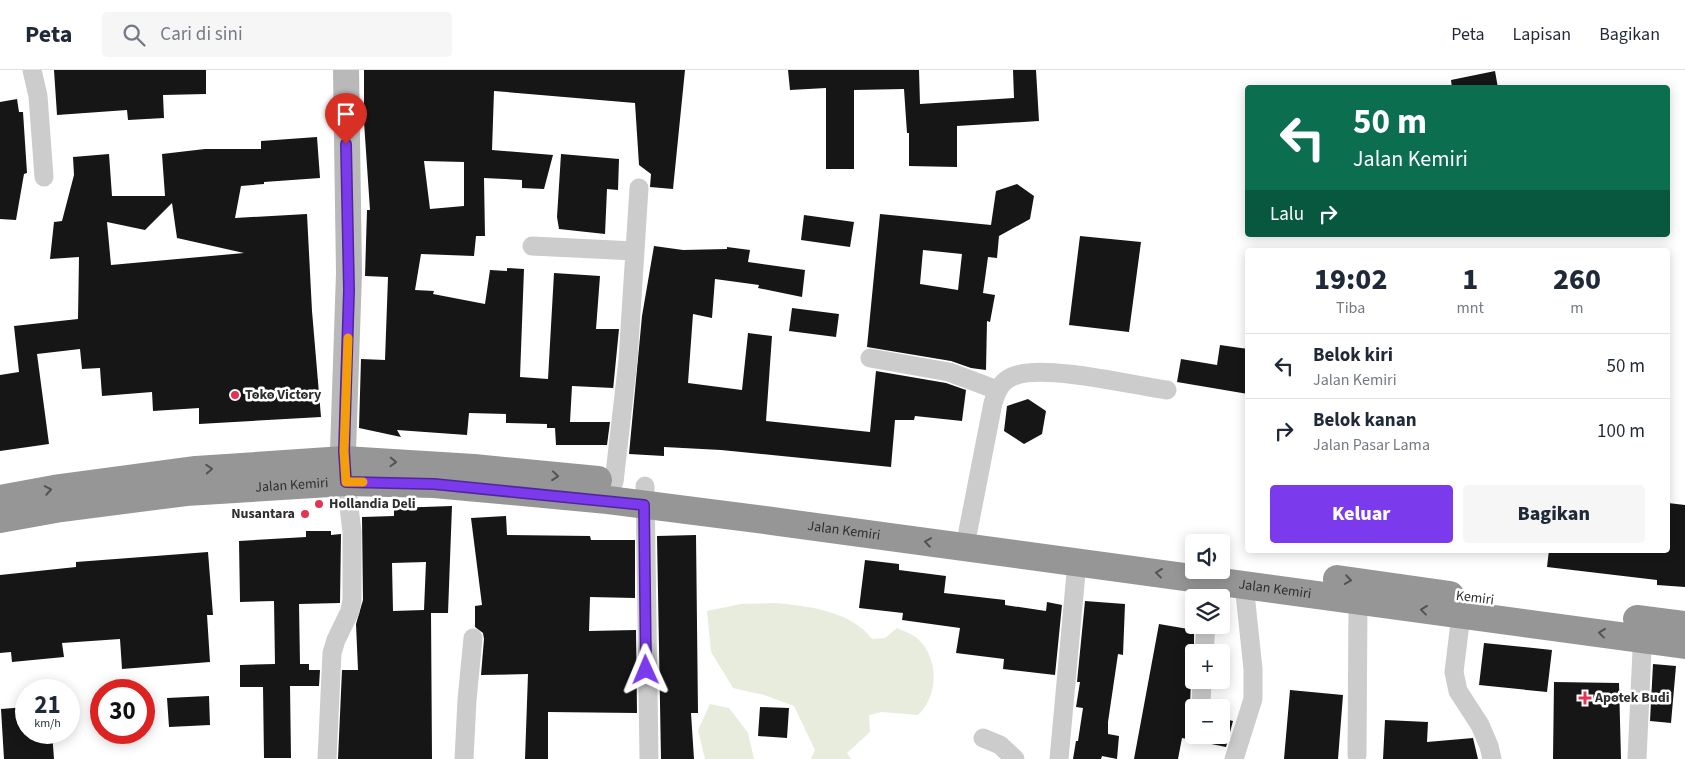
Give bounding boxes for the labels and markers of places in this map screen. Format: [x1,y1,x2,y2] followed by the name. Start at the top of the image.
[325,93,367,144] pin
[245,385,322,405] place label: Toko Victory
[229,389,241,401] marker: Toko Victory
[329,494,416,514] place label: Hollandia Deli
[313,498,325,510] marker: Hollandia Deli
[231,504,295,524] place label: Nusantara
[299,508,311,520] marker: Nusantara
[1594,688,1670,708] place label: Apotek Budi
[1579,692,1591,704] marker: Apotek Budi

